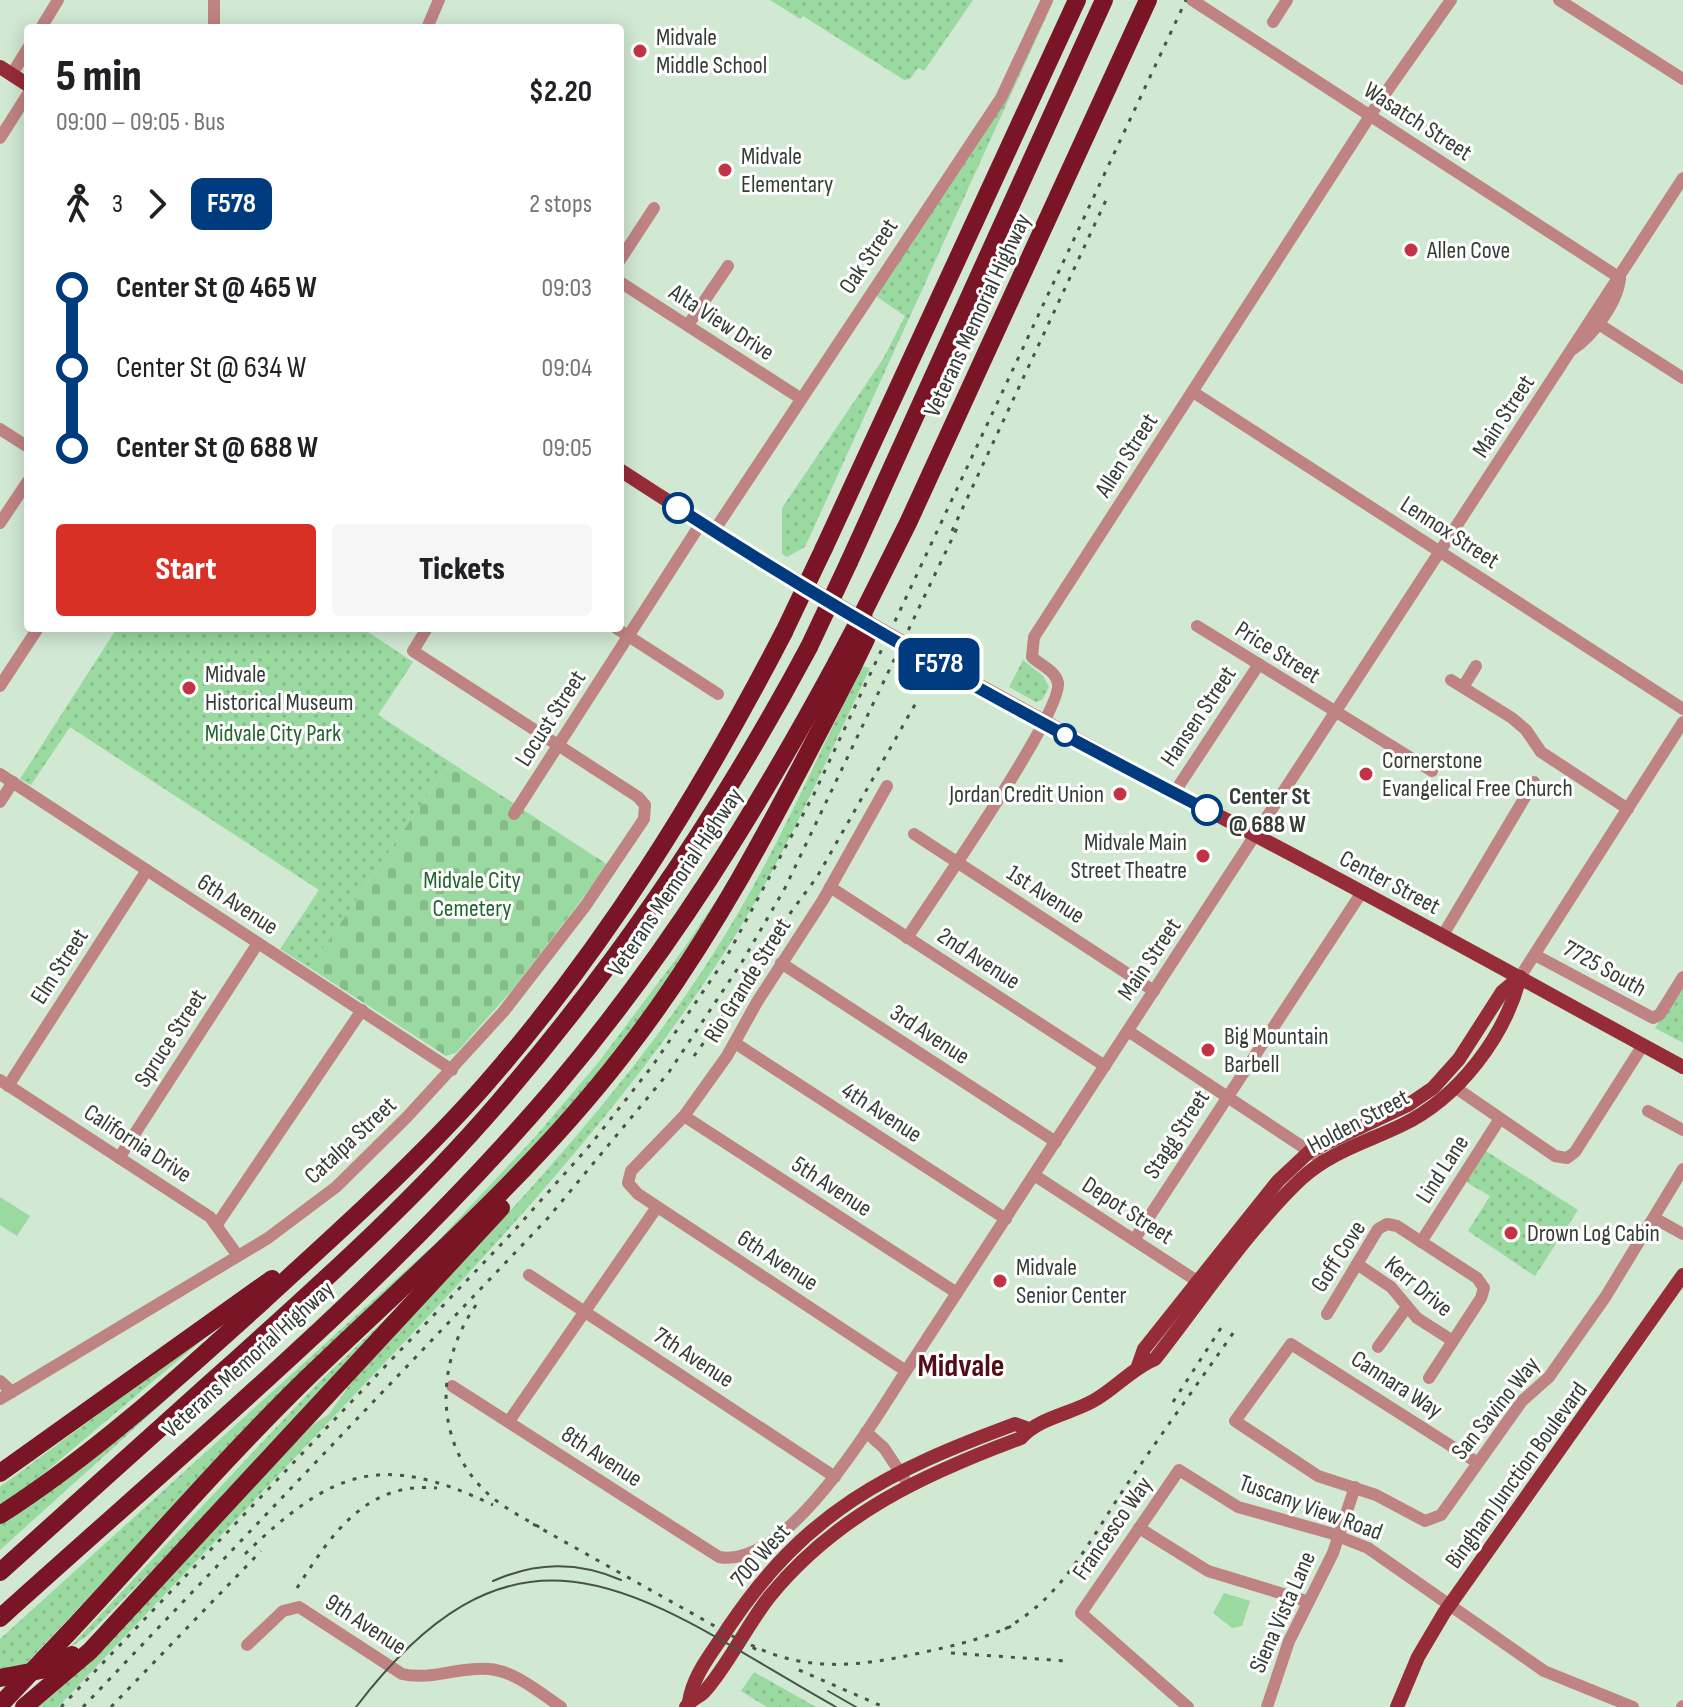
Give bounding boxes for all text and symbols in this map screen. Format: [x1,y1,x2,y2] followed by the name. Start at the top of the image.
[656,23,767,80] place label: Midvale Middle School
[631,42,649,60] marker: Midvale Middle School
[56,50,142,103] text: 5 min
[529,74,592,110] text: $2.20
[1358,76,1477,167] street label: Wasatch Street
[56,107,225,138] text: 09:00 – 09:05 · Bus
[741,142,833,199] place label: Midvale Elementary
[716,161,734,179] marker: Midvale Elementary
[56,182,100,226] icon: walk
[135,182,179,226] icon: forward
[207,187,256,220] text: F578
[112,189,123,220] text: 3
[529,189,592,220] text: 2 stops
[918,209,1037,421] street label: Veterans Memorial Highway
[833,213,904,299] street label: Oak Street
[1426,236,1510,265] place label: Allen Cove
[1402,241,1420,259] marker: Allen Cove
[116,270,317,306] text: Center St @ 465 W
[542,273,592,304] text: 09:03
[663,277,780,367] street label: Alta View Drive
[116,350,306,386] text: Center St @ 634 W
[542,353,592,384] text: 09:04
[1466,370,1541,463] street label: Main Street
[1088,408,1164,503] street label: Allen Street
[116,430,318,466] text: Center St @ 688 W
[542,433,592,464] text: 09:05
[1395,490,1505,575] street label: Lennox Street
[663,493,693,523] unlabelled marker
[56,524,316,616] button: Start
[332,524,592,616] button: Tickets
[1230,615,1326,690] street label: Price Street
[883,638,995,690] line badge: F578
[915,647,964,680] text: F578
[205,660,354,717] place label: Midvale Historical Museum
[1154,661,1243,772] street label: Hansen Street
[509,665,592,772] street label: Locust Street
[180,679,198,697] marker: Midvale Historical Museum
[205,719,341,748] park label: Midvale City Park
[1054,724,1076,746] unlabelled marker
[1382,746,1573,803] place label: Cornerstone Evangelical Free Church
[1357,765,1375,783] marker: Cornerstone Evangelical Free Church
[948,780,1104,809] place label: Jordan Credit Union
[1229,782,1310,839] place label: Center St @ 688 W
[602,783,749,982] street label: Veterans Memorial Highway
[1111,785,1129,803] marker: Jordan Credit Union
[1192,795,1222,825] marker: Center St @ 688 W
[1070,828,1187,885] place label: Midvale Main Street Theatre
[1335,844,1445,921] street label: Center Street
[1194,847,1212,865] marker: Midvale Main Street Theatre
[1001,859,1090,930] street label: 1st Avenue
[423,866,521,923] park label: Midvale City Cemetery
[192,868,284,941] street label: 6th Avenue
[698,913,797,1048] street label: Rio Grande Street
[1111,913,1187,1006] street label: Main Street
[932,921,1025,996] street label: 2nd Avenue
[24,923,95,1009] street label: Elm Street
[1558,934,1651,1003] street label: 7725 South
[128,984,213,1093] street label: Spruce Street
[884,998,975,1071] street label: 3rd Avenue
[1224,1022,1328,1079] place label: Big Mountain Barbell
[1199,1041,1217,1059] marker: Big Mountain Barbell
[836,1076,927,1149] street label: 4th Avenue
[1302,1083,1414,1160] street label: Holden Street
[1137,1084,1216,1184] street label: Stagg Street
[298,1091,402,1190] street label: Catalpa Street
[78,1098,197,1189] street label: California Drive
[1410,1130,1475,1209] street label: Lind Lane
[786,1150,877,1223] street label: 5th Avenue
[1077,1170,1179,1251] street label: Depot Street
[1305,1215,1372,1297] street label: Goff Cove
[1527,1219,1660,1248] place label: Drown Log Cabin
[732,1224,824,1297] street label: 6th Avenue
[1502,1224,1520,1242] marker: Drown Log Cabin
[1379,1250,1458,1323] street label: Kerr Drive
[1016,1253,1127,1310] place label: Midvale Senior Center
[991,1272,1009,1290] marker: Midvale Senior Center
[157,1275,340,1444] street label: Veterans Memorial Highway
[648,1321,739,1394] street label: 7th Avenue
[1346,1344,1448,1425] street label: Cannara Way
[918,1347,1004,1386] district label: Midvale
[1445,1351,1546,1466] street label: San Savino Way
[1439,1376,1594,1574] street label: Bingham Junction Boulevard
[556,1420,648,1493] street label: 8th Avenue
[1235,1468,1387,1547] street label: Tuscany View Road
[1066,1471,1159,1586] street label: Francesco Way
[724,1518,796,1593] street label: 700 West
[1243,1547,1322,1677] street label: Siena Vista Lane
[320,1588,412,1661] street label: 9th Avenue

